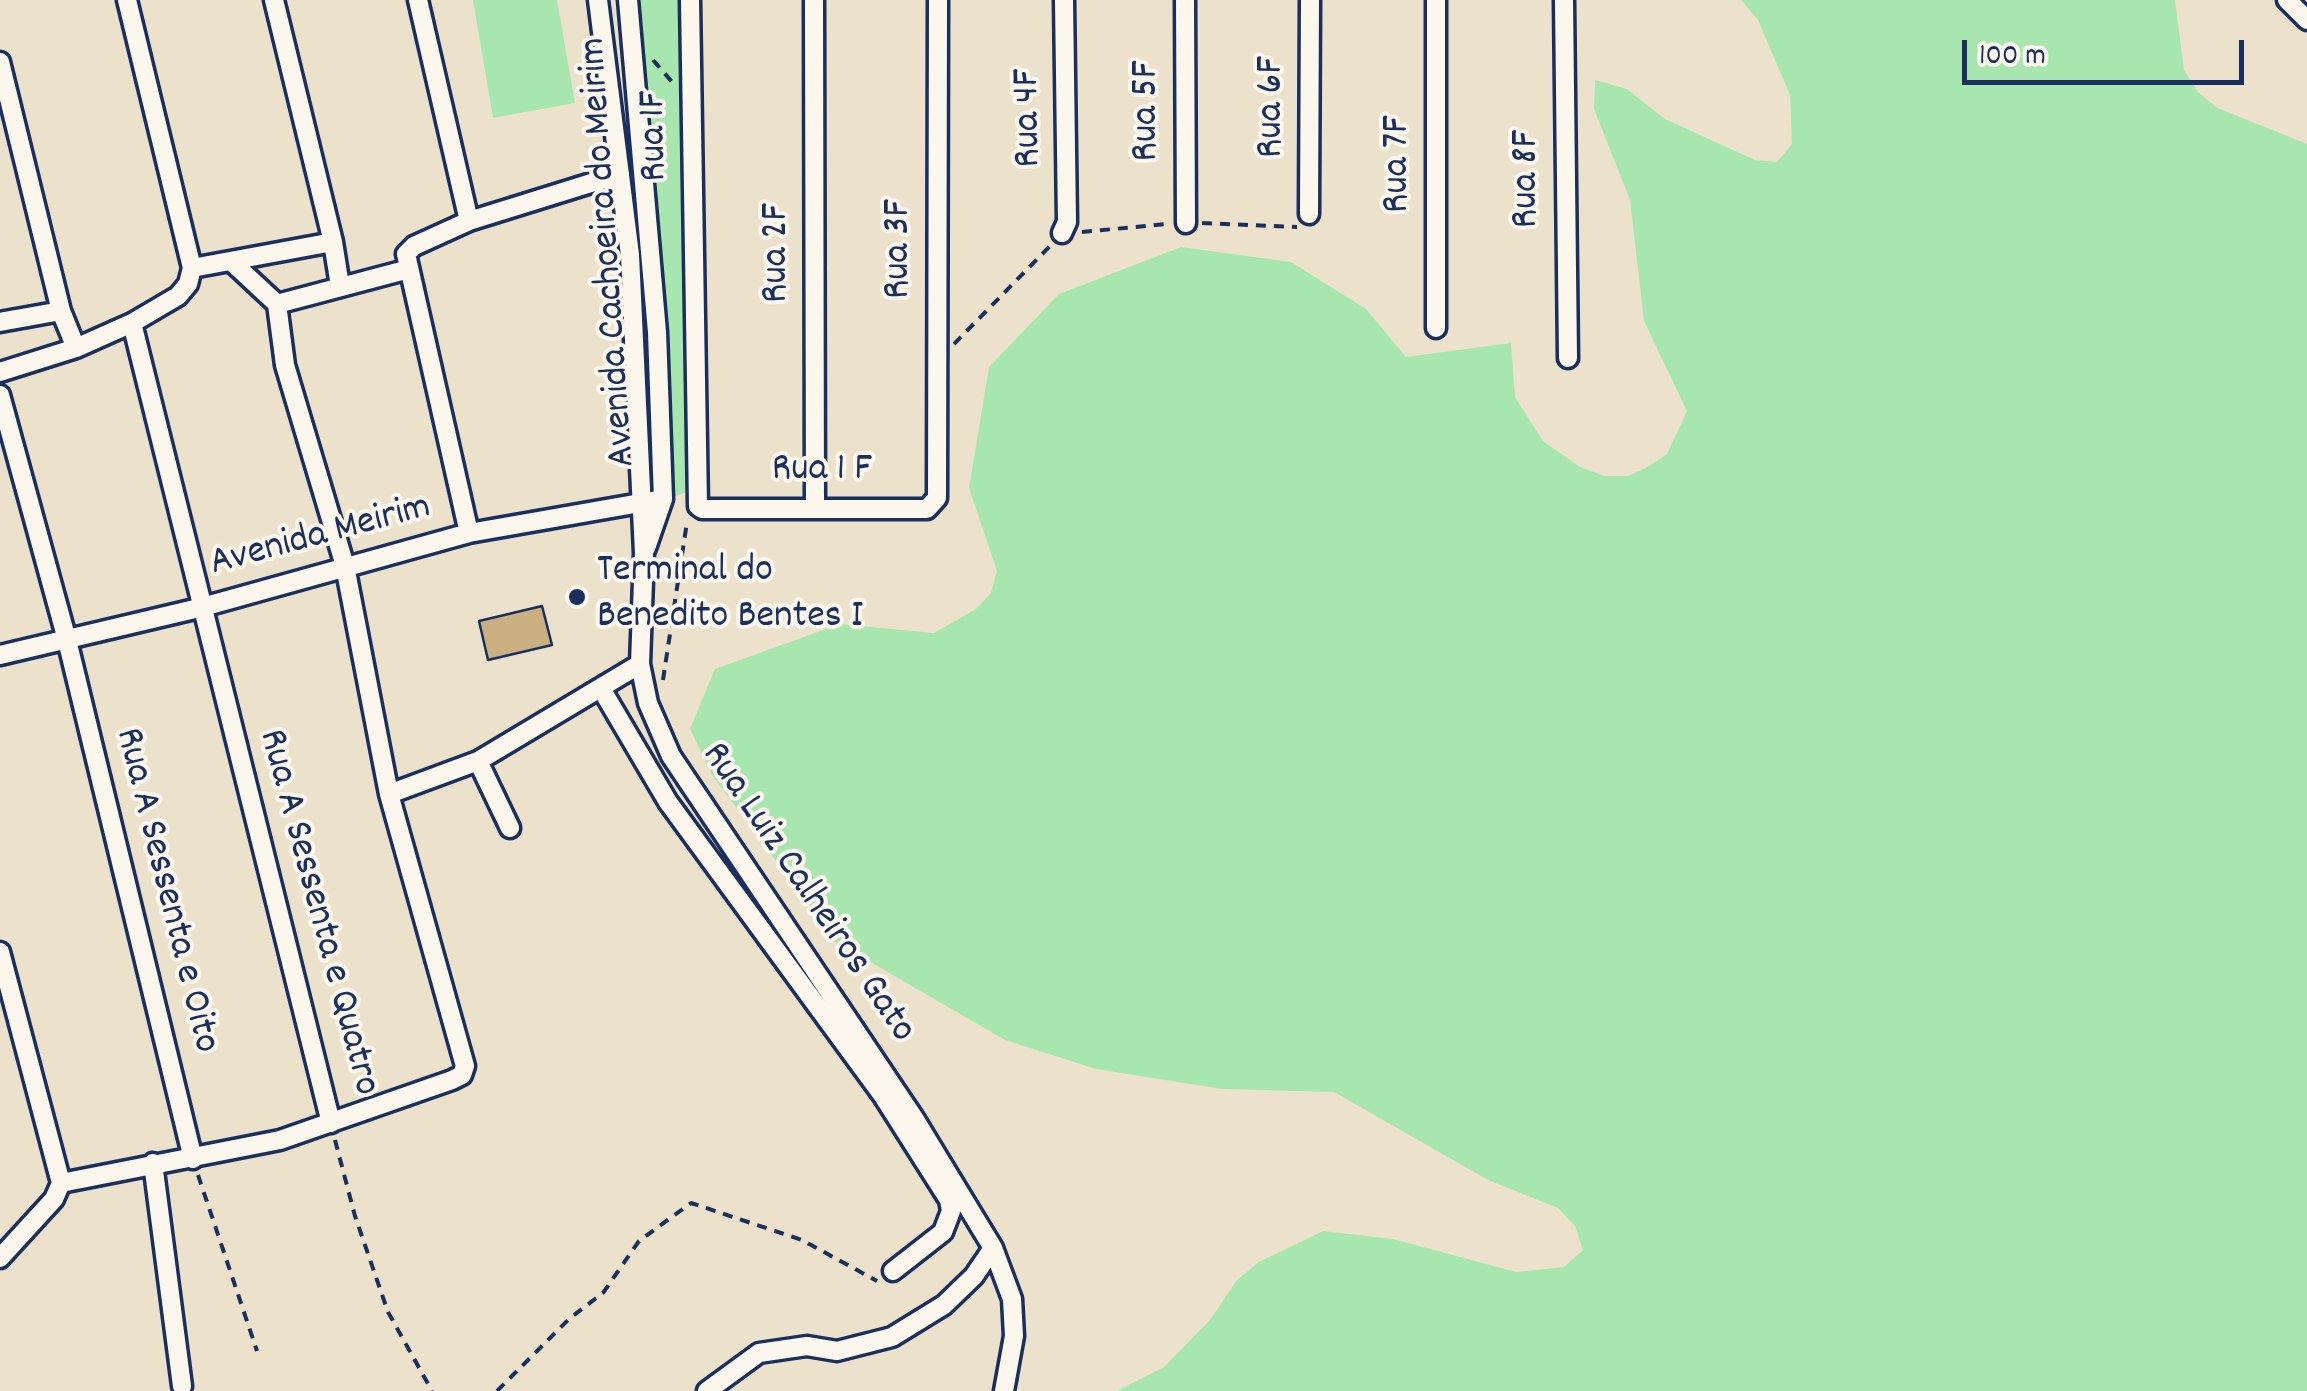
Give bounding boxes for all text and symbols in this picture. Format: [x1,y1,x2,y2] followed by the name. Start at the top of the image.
[1967,20,2250,82] scale bar
[572,35,650,469] street label: Avenida Cachoeira do Meirim
[1979,36,2046,79] text: 100 m
[1251,56,1299,158] street label: Rua 6F
[1126,61,1174,161] street label: Rua 5F
[1006,68,1056,168] street label: Rua 4F
[632,90,682,182] street label: Rua 1F
[1377,115,1425,213] street label: Rua 7F
[1506,130,1554,228] street label: Rua 8F
[878,199,926,299] street label: Rua 3F
[756,203,804,303] street label: Rua 2F
[772,449,872,497] street label: Rua 1 F
[205,485,437,591] street label: Avenida Meirim
[597,550,863,644] place label: Terminal do Benedito Bentes I
[566,586,588,608] marker: Terminal do Benedito Bentes I
[100,724,228,1058] street label: Rua A Sessenta e Oito
[244,725,388,1101] street label: Rua A Sessenta e Quatro
[688,735,924,1053] street label: Rua Luiz Calheiros Gato

